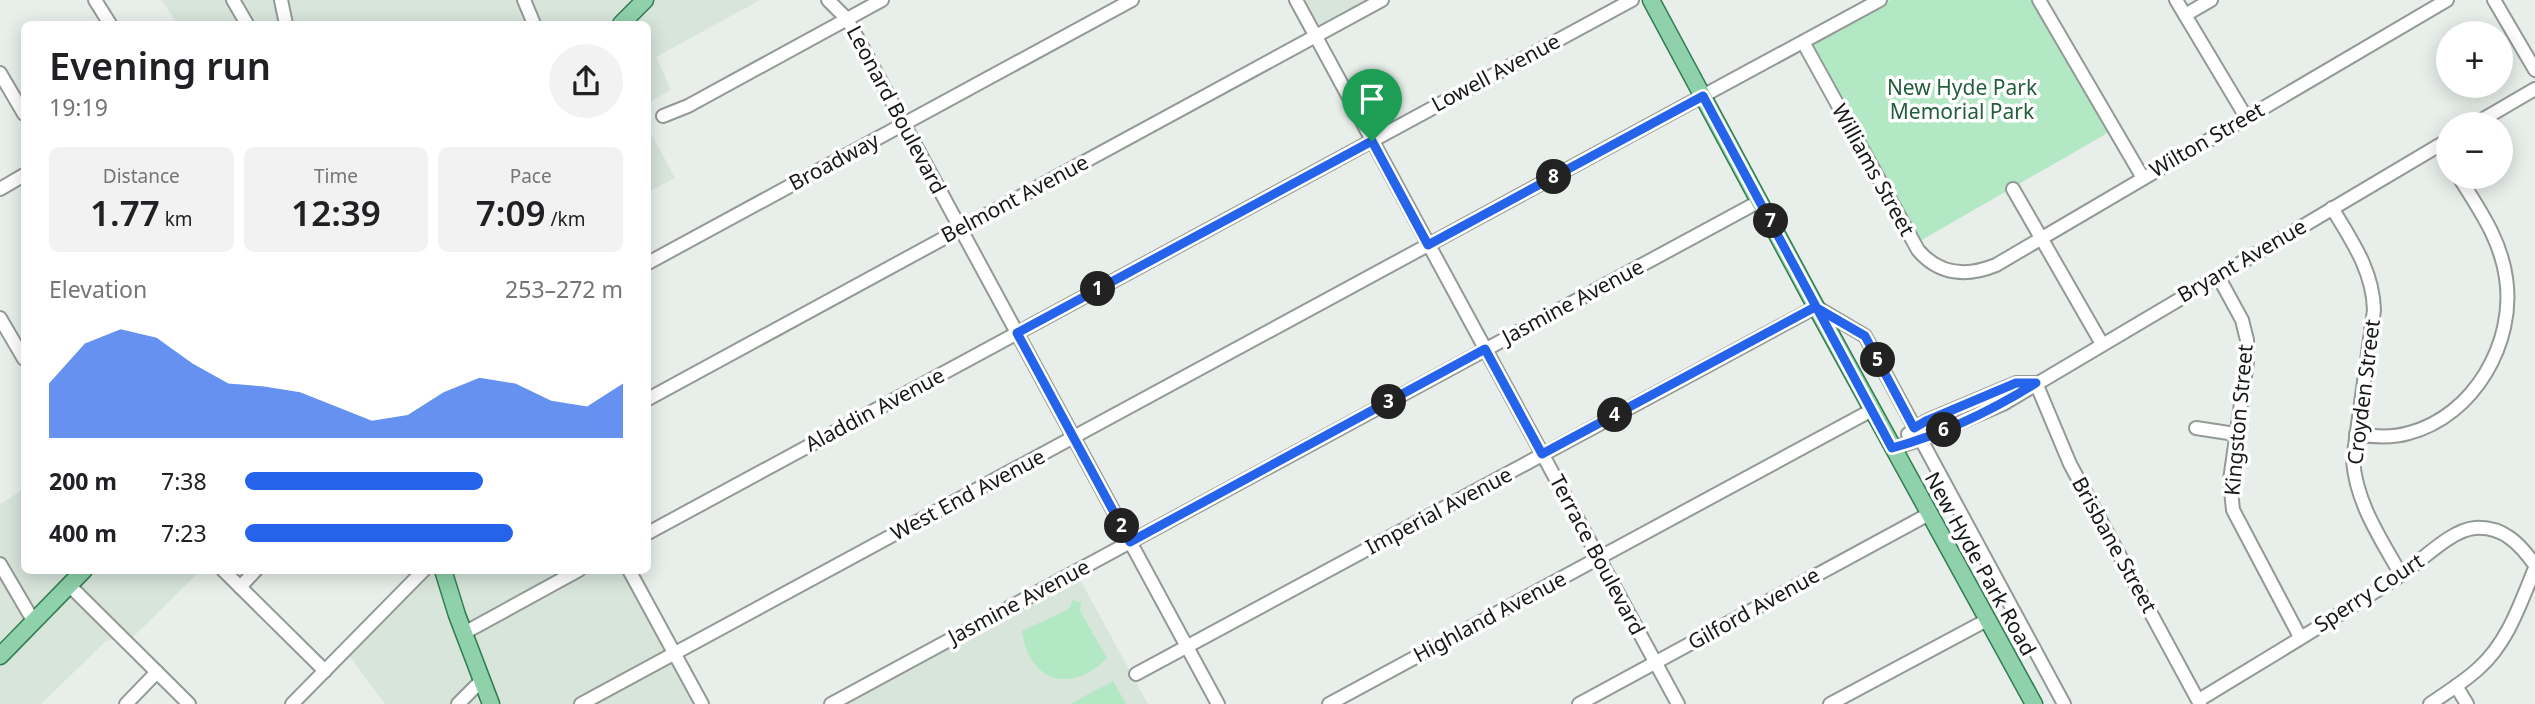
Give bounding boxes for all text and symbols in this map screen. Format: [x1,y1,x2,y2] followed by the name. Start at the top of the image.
[841,21,953,199] street label: Leonard Boulevard
[2436,21,2513,189] map controls
[2436,21,2513,98] button: +
[1426,27,1565,118] street label: Lowell Avenue
[49,39,271,91] text: Evening run
[549,44,623,118] button: share
[1342,69,1402,141] pin
[1887,73,2038,125] park label: New Hyde Park Memorial Park
[1353,80,1391,118] icon: arrive
[49,91,108,123] text: 19:19
[2144,95,2269,183] street label: Wilton Street
[1826,99,1922,241] street label: Williams Street
[2436,112,2513,189] button: −
[784,126,884,197] street label: Broadway
[936,147,1093,249] street label: Belmont Avenue
[1536,160,1572,194] pin: 8
[103,163,180,189] text: Distance
[314,163,358,189] text: Time
[510,163,552,189] text: Pace
[1548,163,1559,189] text: 8
[90,189,160,236] text: 1.77
[291,189,381,236] text: 12:39
[476,189,546,236] text: 7:09
[1754,204,1788,238] pin: 7
[160,206,193,232] text: km
[546,206,585,232] text: /km
[1765,207,1776,233] text: 7
[2172,212,2311,308] street label: Bryant Avenue
[1495,252,1648,351] street label: Jasmine Avenue
[1080,272,1116,306] pin: 1
[49,273,147,305] text: Elevation
[505,273,623,305] text: 253–272 m
[1092,275,1103,301] text: 1
[2340,317,2386,466] street label: Croyden Street
[1860,342,1896,378] pin: 5
[2217,343,2259,497] street label: Kingston Street
[1872,346,1883,372] text: 5
[800,361,949,458] street label: Aladdin Avenue
[1372,384,1406,420] pin: 3
[1383,388,1394,414] text: 3
[1598,398,1632,432] pin: 4
[1609,401,1620,427] text: 4
[1926,412,1962,448] pin: 6
[1938,416,1949,442] text: 6
[886,442,1050,547] street label: West End Avenue
[1360,460,1517,561] street label: Imperial Avenue
[49,465,117,497] text: 200 m
[161,465,207,497] text: 7:38
[1919,467,2043,660] street label: New Hyde Park Road
[1544,469,1652,640] street label: Terrace Boulevard
[2066,472,2164,618] street label: Brisbane Street
[1104,508,1140,544] pin: 2
[1116,512,1127,538] text: 2
[49,517,117,549] text: 400 m
[161,517,207,549] text: 7:23
[2308,546,2429,638] street label: Sperry Court
[941,552,1094,651] street label: Jasmine Avenue
[1683,560,1824,656] street label: Gilford Avenue
[1408,564,1571,668] street label: Highland Avenue

